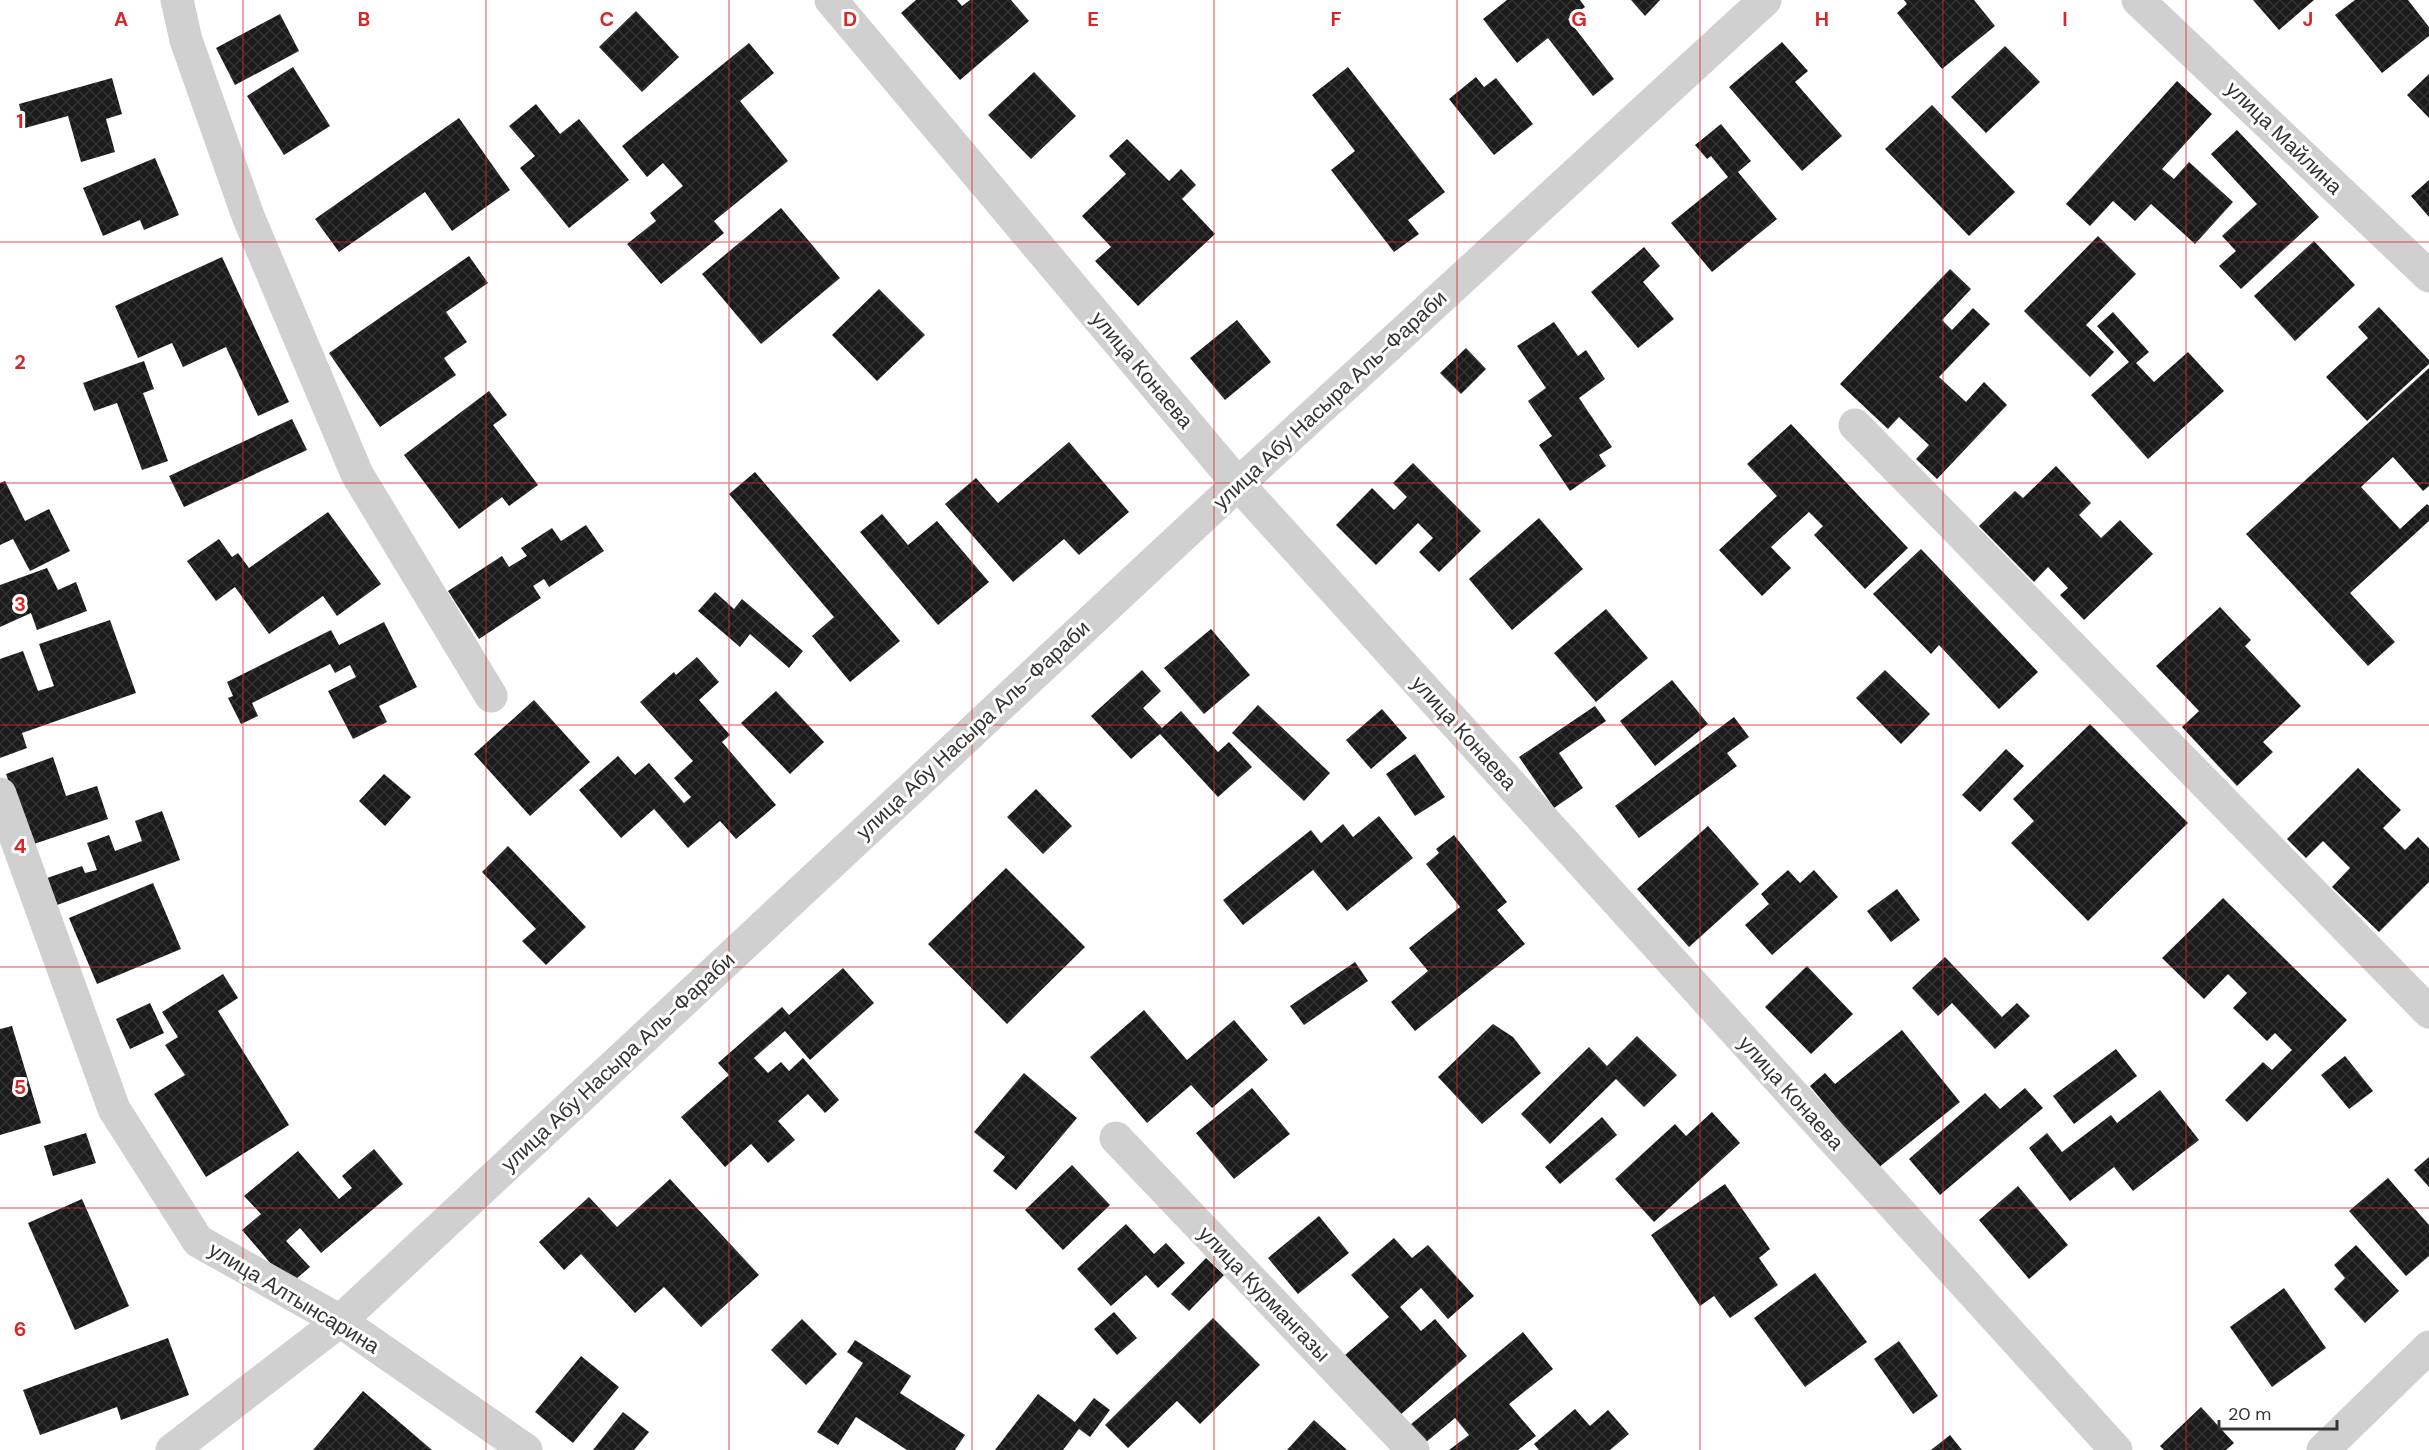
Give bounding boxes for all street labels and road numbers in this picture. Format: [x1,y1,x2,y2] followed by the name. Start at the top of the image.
[2220,75,2349,201] street label: улица Майлина
[1207,284,1453,516] street label: улица Абу Насыра Аль-Фараби
[1085,306,1199,435] street label: улица Конаева
[850,614,1096,846] street label: улица Абу Насыра Аль-Фараби
[1405,670,1523,796] street label: улица Конаева
[495,946,741,1178] street label: улица Абу Насыра Аль-Фараби
[1732,1030,1850,1156] street label: улица Конаева
[1192,1220,1336,1368] street label: улица Курмангазы
[203,1236,385,1360] street label: улица Алтынсарина

